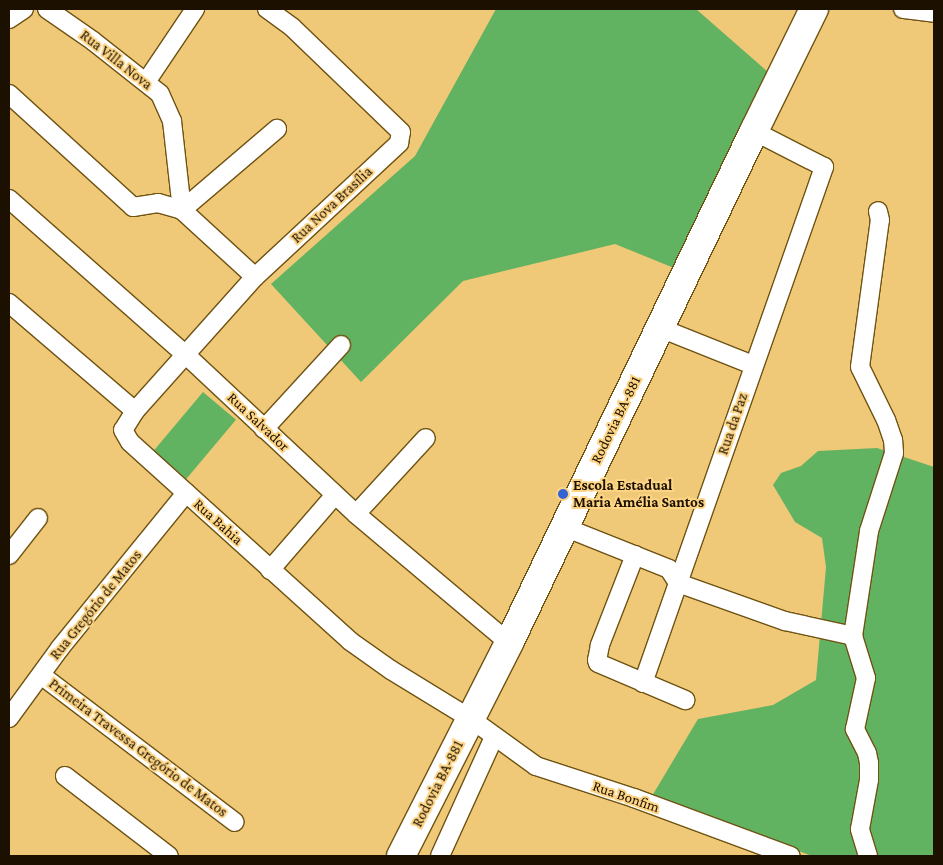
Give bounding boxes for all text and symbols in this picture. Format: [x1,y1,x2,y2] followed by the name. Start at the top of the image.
[76,26,156,94] street label: Rua Villa Nova
[288,163,376,247] street label: Rua Nova Brasília
[587,374,645,466] street label: Rodovia BA-881
[223,389,293,455] street label: Rua Salvador
[714,391,752,457] street label: Rua da Paz
[573,476,704,511] place label: Escola Estadual Maria Amélia Santos
[557,488,569,500] marker: Escola Estadual Maria Amélia Santos
[190,495,246,549] street label: Rua Bahia
[46,547,146,663] street label: Rua Gregório de Matos
[45,675,231,821] street label: Primeira Travessa Gregório de Matos
[408,738,468,830] street label: Rodovia BA-881
[590,777,662,817] street label: Rua Bonfim

